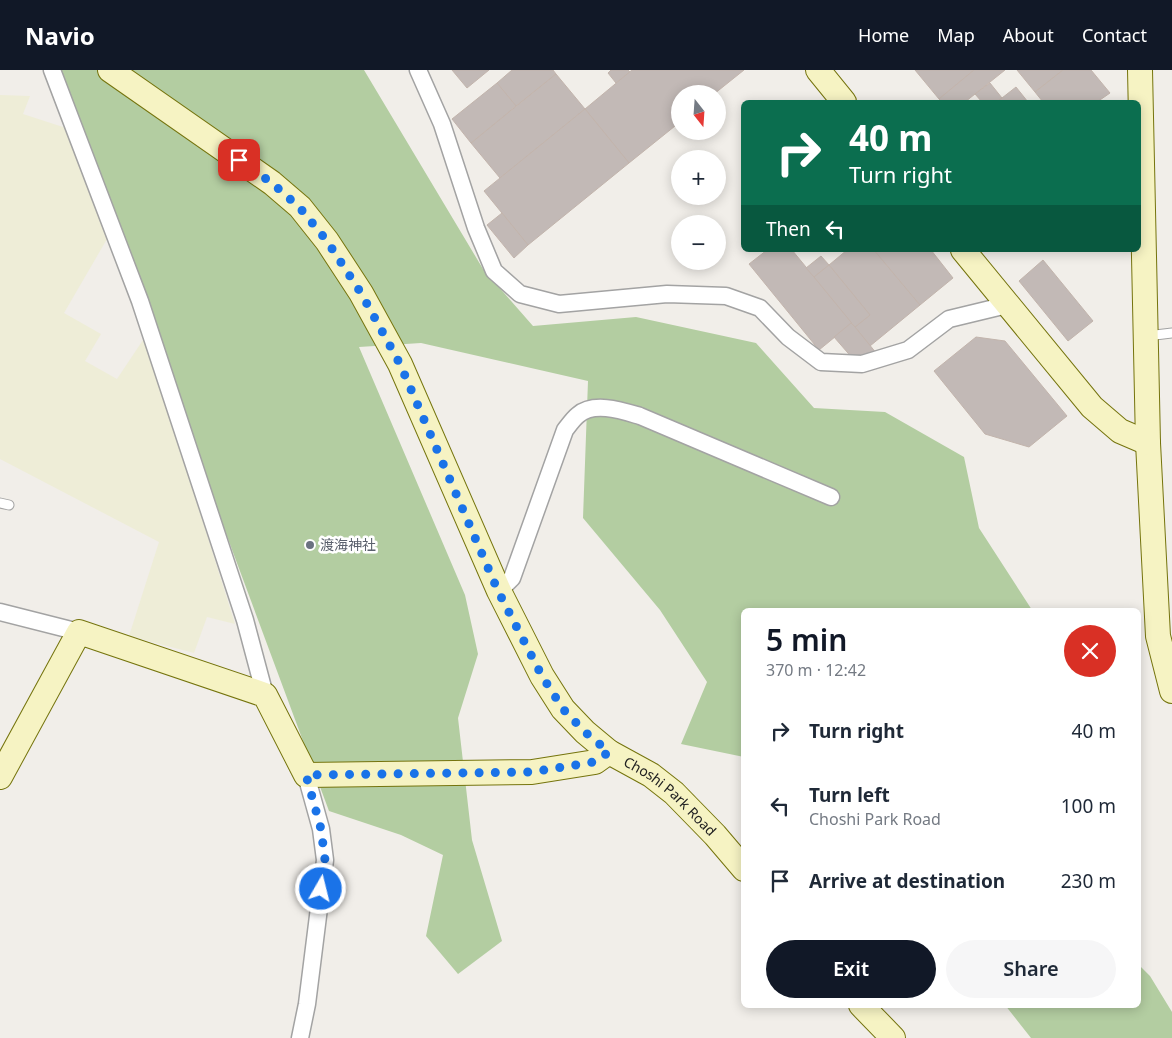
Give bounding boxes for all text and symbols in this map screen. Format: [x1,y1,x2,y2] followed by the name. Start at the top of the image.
[25,19,95,52] text: Navio
[858,23,909,47] text: Home
[937,23,975,47] text: Map
[1003,23,1054,47] text: About
[1082,23,1147,47] text: Contact
[671,85,726,140] north arrow
[671,85,726,270] map controls
[849,114,932,161] text: 40 m
[766,120,831,185] icon: right
[218,139,260,181] pin
[225,146,253,174] icon: arrive
[671,150,726,205] button: +
[849,159,952,189] text: Turn right
[671,215,726,270] button: −
[821,215,849,243] icon: left
[766,216,811,242] text: Then
[320,535,376,554] place label: 渡海神社
[304,539,316,551] marker: 渡海神社
[766,619,847,660] text: 5 min
[1064,625,1116,677] button: close
[766,659,866,681] text: 370 m · 12:42
[766,717,794,745] icon: right
[809,718,904,744] text: Turn right
[1072,718,1116,744] text: 40 m
[621,752,721,840] street label: Choshi Park Road
[809,782,890,808] text: Turn left
[766,792,794,820] icon: left
[1061,793,1116,819] text: 100 m
[809,808,941,830] text: Choshi Park Road
[294,862,346,914] position arrow
[766,867,794,895] icon: arrive
[809,868,1005,894] text: Arrive at destination
[1061,868,1116,894] text: 230 m
[766,940,936,998] button: Exit
[946,940,1116,998] button: Share

